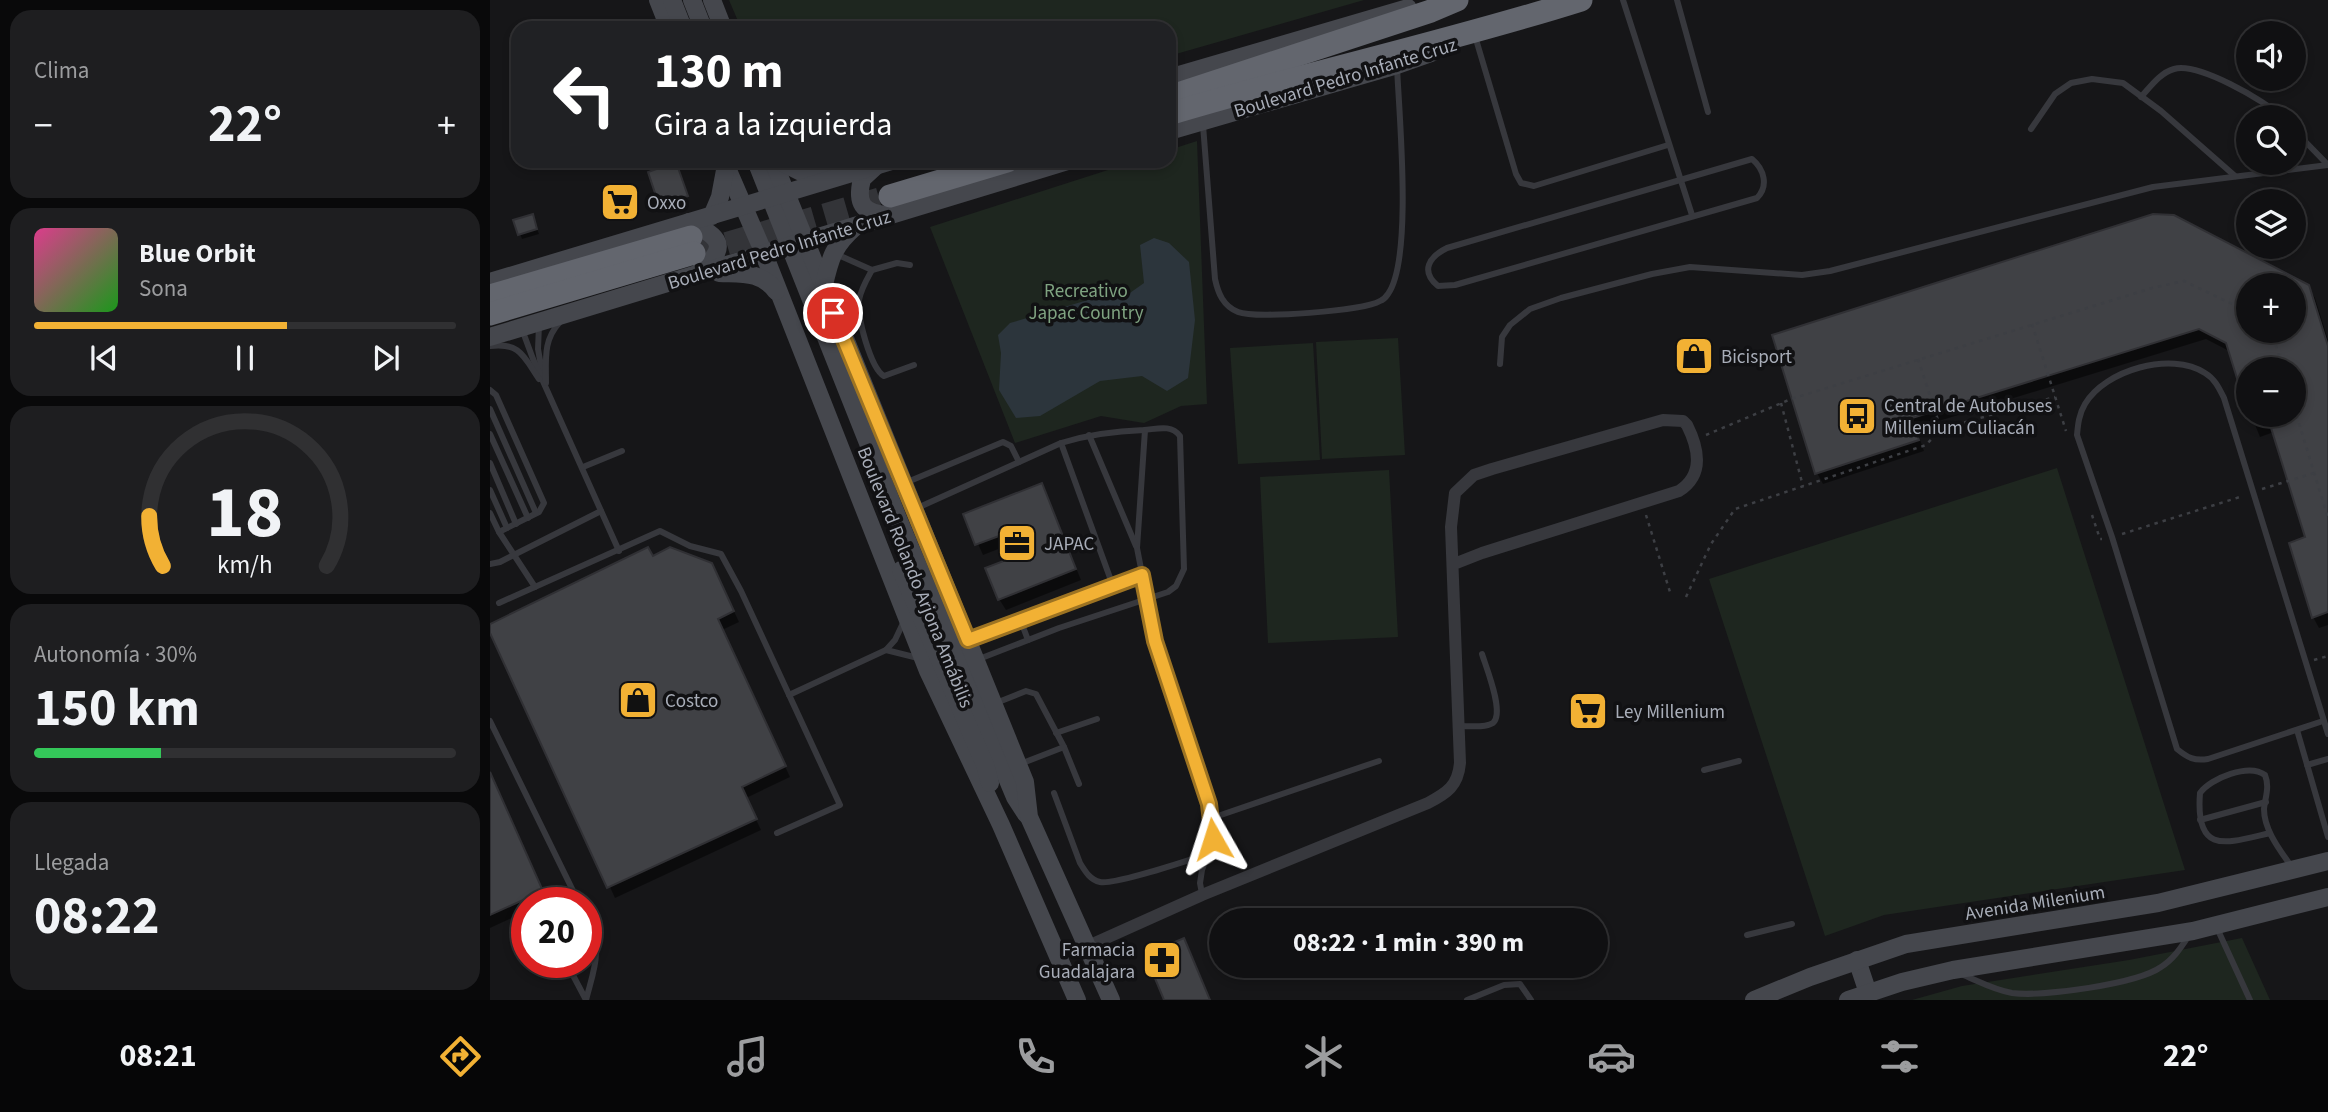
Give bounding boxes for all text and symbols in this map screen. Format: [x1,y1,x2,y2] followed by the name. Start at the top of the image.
[2236,21,2306,427] map controls
[2236,21,2306,91] button: sound
[1231,32,1460,125] street label: Boulevard Pedro Infante Cruz
[654,37,783,107] text: 130 m
[539,49,630,140] icon: left
[34,54,89,87] text: Clima
[208,88,282,162] text: 22°
[34,99,53,153] text: −
[437,99,456,153] text: +
[654,102,892,148] text: Gira a la izquierda
[2236,105,2306,175] button: search
[599,181,641,223] supermarket icon: Oxxo
[2236,189,2306,259] button: layers
[647,190,686,217] place label: Oxxo
[665,204,894,297] street label: Boulevard Pedro Infante Cruz
[139,235,256,272] text: Blue Orbit
[139,272,188,305] text: Sona
[2236,273,2306,343] button: +
[1028,278,1144,327] park label: Recreativo Japac Country
[803,283,863,343] pin
[814,294,852,332] icon: arrive
[1673,335,1715,377] shop icon: Bicisport
[85,339,123,377] icon: previous
[226,339,264,377] icon: pause
[367,339,405,377] icon: next
[1721,344,1793,371] place label: Bicisport
[2236,357,2306,427] button: −
[1884,393,2052,442] place label: Central de Autobuses Millenium Culiacán
[1836,395,1878,437] bus stop icon: Central de Autobuses Millenium Culiacán
[850,443,979,712] street label: Boulevard Rolando Arjona Amábilis
[207,461,283,565] text: 18
[996,522,1038,564] office icon: JAPAC
[1044,531,1094,558] place label: JAPAC
[217,547,273,583] text: km/h
[34,638,197,671] text: Autonomía · 30%
[34,672,200,746] text: 150 km
[617,679,659,721] shop icon: Costco
[665,688,718,715] place label: Costco
[1567,690,1609,732] supermarket icon: Ley Millenium
[1615,699,1725,726] place label: Ley Millenium
[1176,802,1250,876] position arrow
[34,846,109,879] text: Llegada
[1963,879,2107,928] street label: Avenida Milenium
[34,880,159,954] text: 08:22
[511,887,602,978] speed limit sign: 20
[1293,924,1524,961] text: 08:22 · 1 min · 390 m
[1039,937,1135,986] place label: Farmacia Guadalajara
[1141,939,1183,981] pharmacy icon: Farmacia Guadalajara
[436,1032,485,1081] icon: directions
[723,1032,772,1081] icon: music
[1011,1032,1060,1081] icon: phone
[1299,1032,1348,1081] icon: climate
[1587,1032,1636,1081] icon: car
[1875,1032,1924,1081] icon: filters
[119,1033,197,1079] text: 08:21
[2163,1033,2208,1079] text: 22°

